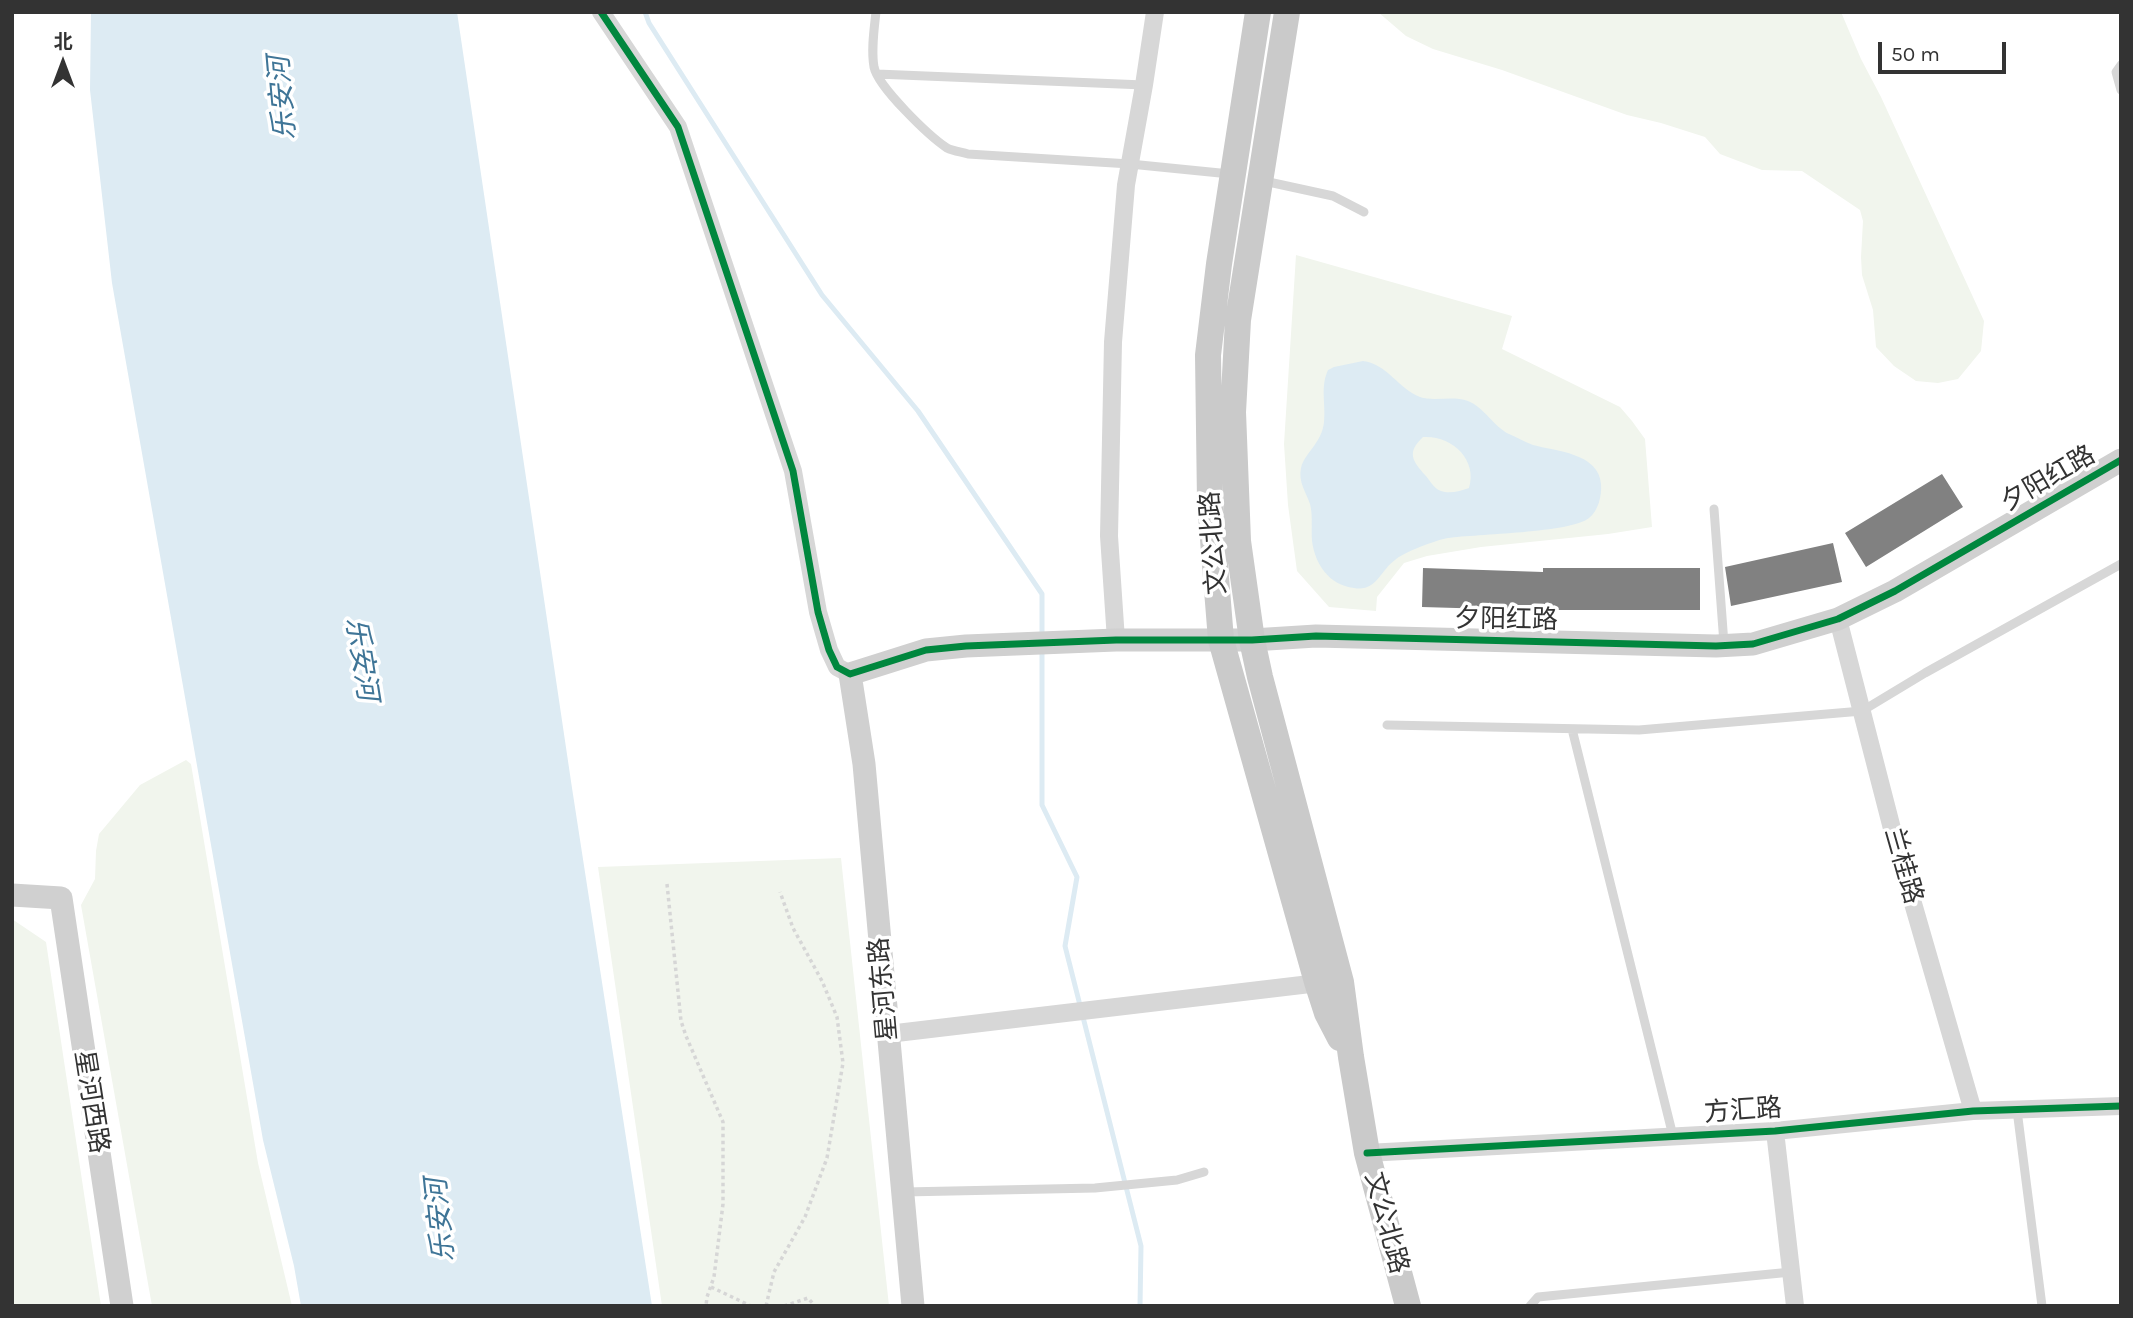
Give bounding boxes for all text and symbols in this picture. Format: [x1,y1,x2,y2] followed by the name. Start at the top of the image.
[28,28,98,98] north arrow
[1881,28,2009,72] scale bar
[53,31,73,53] text: 北
[1891,42,1940,66] text: 50 m
[263,55,303,141] water label: 乐安河
[1995,439,2101,519] street label: 夕阳红路
[1195,490,1233,596] street label: 文公北路
[1454,603,1558,637] street label: 夕阳红路
[338,615,384,703] water label: 乐安河
[1877,824,1929,908] street label: 兰桂路
[864,936,904,1042] street label: 星河东路
[67,1048,115,1156] street label: 星河西路
[1703,1093,1783,1129] street label: 方汇路
[1357,1169,1415,1277] street label: 文公北路
[420,1176,462,1264] water label: 乐安河

